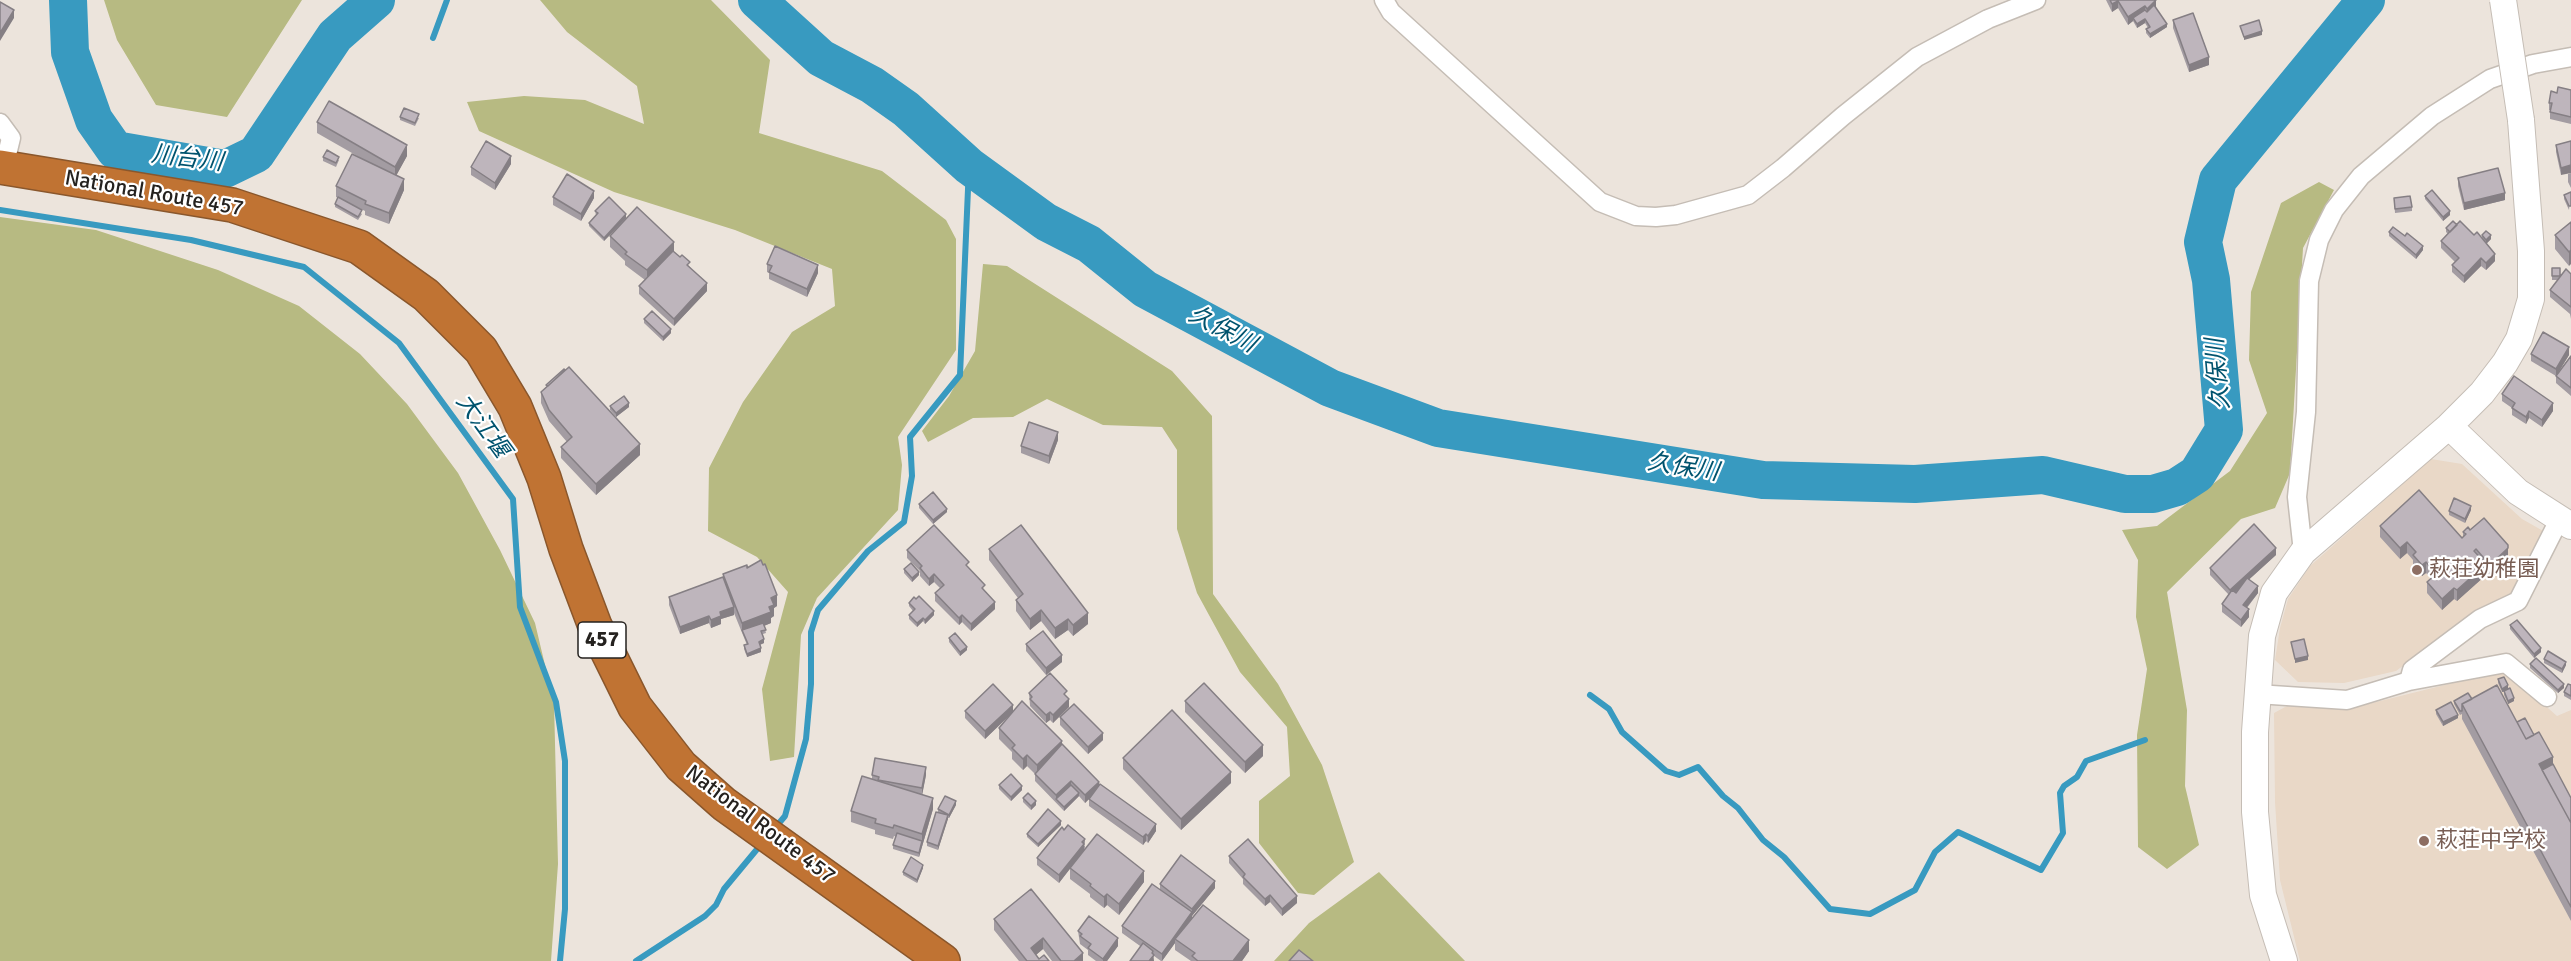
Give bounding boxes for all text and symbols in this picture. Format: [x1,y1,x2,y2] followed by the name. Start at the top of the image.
[150,140,224,178] water label: 川台川
[63,165,245,223] street label: National Route 457
[1183,300,1261,360] water label: 久保川
[2202,337,2236,411] water label: 久保川
[449,388,515,464] water label: 大江堰
[1645,448,1721,488] water label: 久保川
[2429,557,2539,583] place label: 萩荘幼稚園
[2410,563,2424,577] marker: 萩荘幼稚園
[578,622,626,658] road number: 457
[680,760,840,890] street label: National Route 457
[2436,828,2546,854] place label: 萩荘中学校
[2417,834,2431,848] marker: 萩荘中学校

